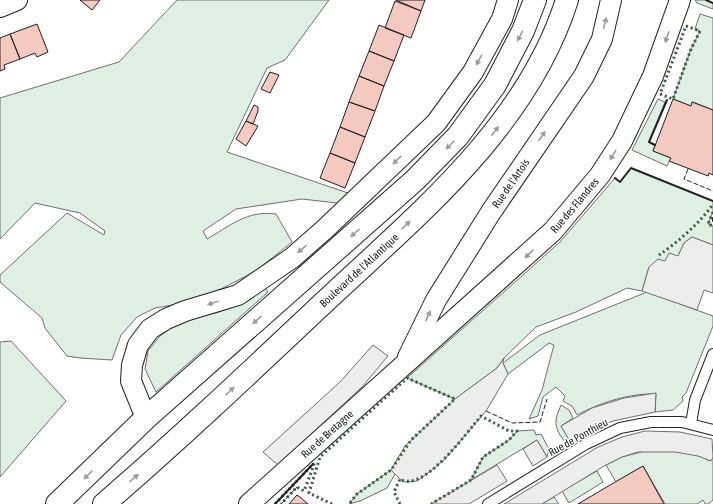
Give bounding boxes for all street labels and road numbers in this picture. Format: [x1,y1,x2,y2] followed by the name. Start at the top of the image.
[490,156,532,210] street label: Rue de l'Artois
[548,175,601,235] street label: Rue des Flandres
[317,231,401,309] street label: Boulevard de l'Atlantique
[299,407,356,460] street label: Rue de Bretagne
[546,416,610,458] street label: Rue de Ponthieu

